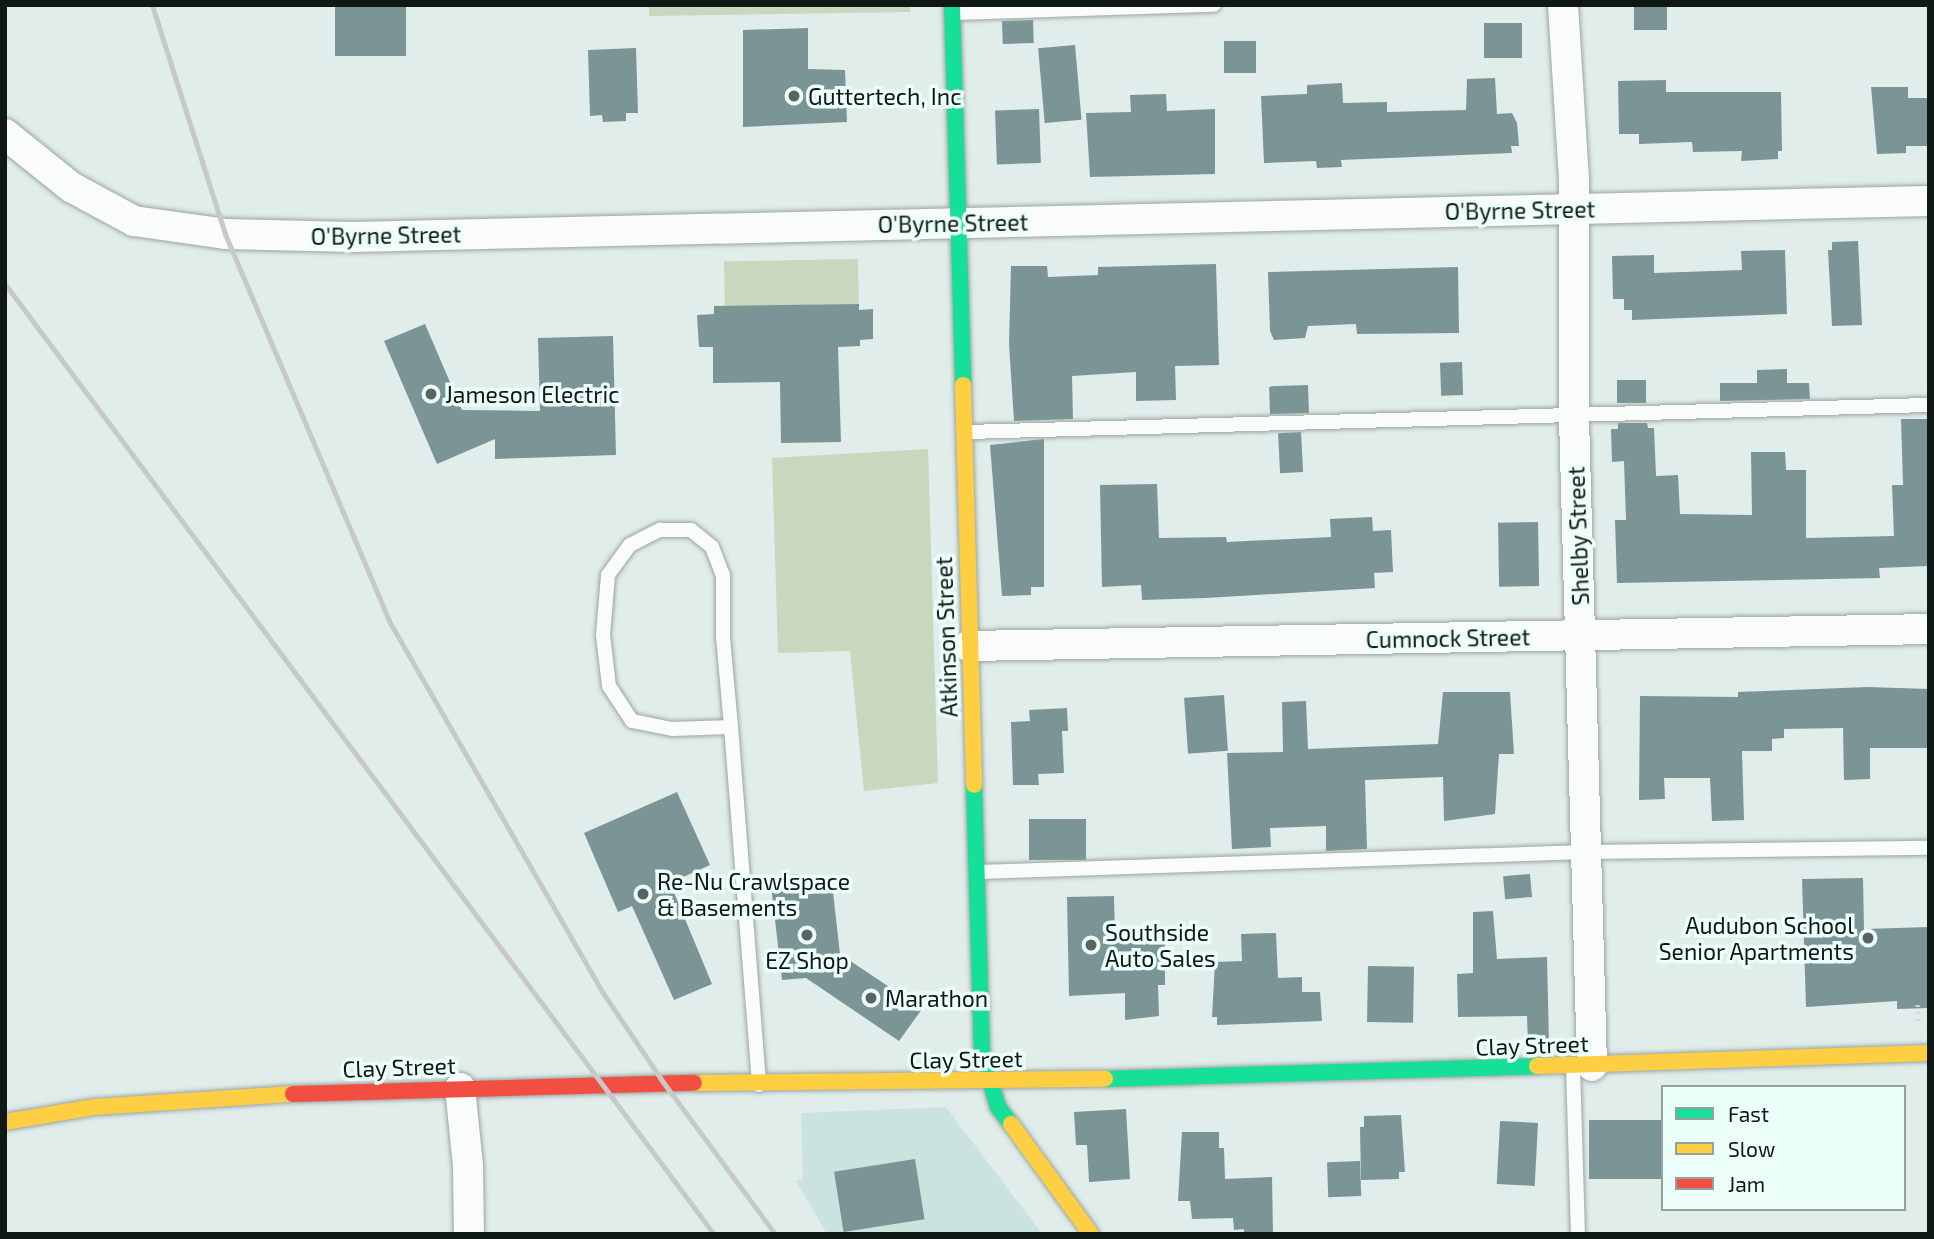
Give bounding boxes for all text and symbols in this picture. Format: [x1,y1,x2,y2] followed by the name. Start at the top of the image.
[808,82,961,110] place label: Guttertech, Inc
[786,88,802,104] marker: Guttertech, Inc
[1444,195,1596,225] street label: O'Byrne Street
[877,208,1029,238] street label: O'Byrne Street
[310,220,462,250] street label: O'Byrne Street
[445,380,619,408] place label: Jameson Electric
[423,386,439,402] marker: Jameson Electric
[1562,466,1594,606] street label: Shelby Street
[929,556,963,718] street label: Atkinson Street
[1365,623,1531,653] street label: Cumnock Street
[657,867,850,921] place label: Re-Nu Crawlspace & Basements
[635,886,651,902] marker: Re-Nu Crawlspace & Basements
[1658,911,1854,965] place label: Audubon School Senior Apartments
[1105,918,1216,972] place label: Southside Auto Sales
[799,927,815,943] marker: EZ Shop
[1860,930,1876,946] marker: Audubon School Senior Apartments
[1083,937,1099,953] marker: Southside Auto Sales
[765,946,849,974] place label: EZ Shop
[885,984,988,1012] place label: Marathon
[863,990,879,1006] marker: Marathon
[1475,1029,1589,1061] street label: Clay Street
[909,1044,1023,1074] street label: Clay Street
[342,1051,456,1083] street label: Clay Street
[1661,1085,1906,1211] legend
[1728,1101,1769,1126] text: Fast
[1728,1136,1775,1161] text: Slow
[1728,1171,1765,1196] text: Jam

